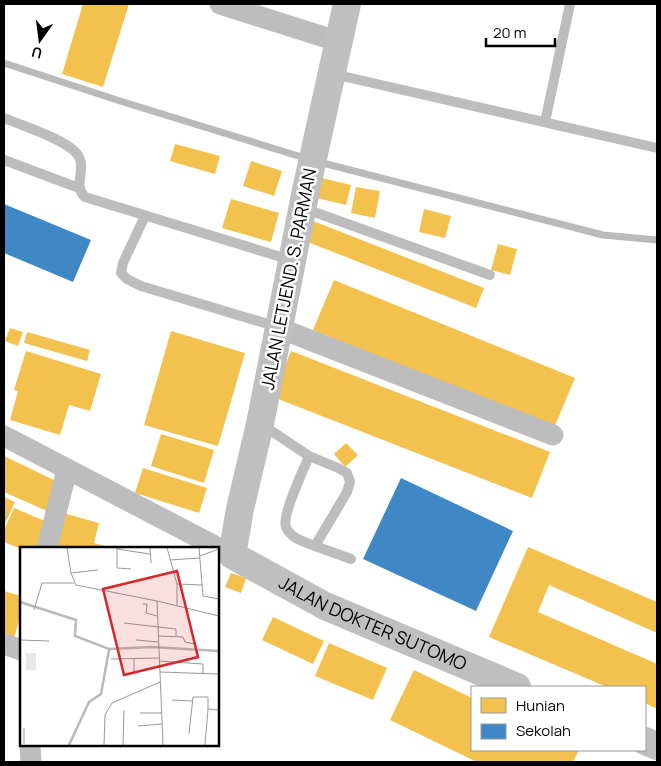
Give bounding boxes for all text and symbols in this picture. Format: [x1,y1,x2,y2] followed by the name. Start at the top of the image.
[15,15,65,65] north arrow
[486,15,555,47] scale bar
[493,22,526,43] text: 20 m
[30,43,44,64] text: U
[255,166,321,392] street label: JALAN LETJEND. S. PARMAN
[20,547,219,746] inset map
[275,570,471,675] street label: JALAN DOKTER SUTOMO
[471,686,646,751] legend
[516,695,565,716] text: Hunian
[516,720,571,741] text: Sekolah

